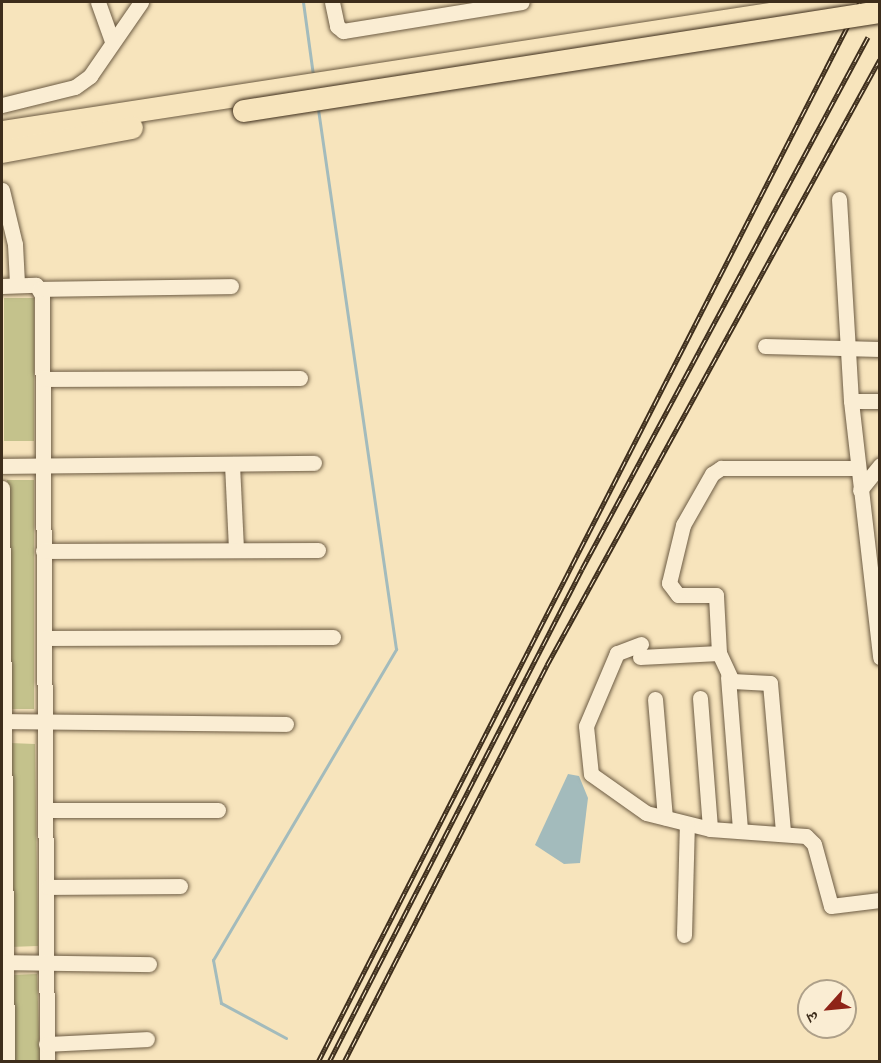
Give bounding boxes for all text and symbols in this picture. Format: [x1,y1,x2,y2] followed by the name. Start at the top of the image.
[797,979,857,1039] north arrow
[802,1009,823,1024] text: उ

